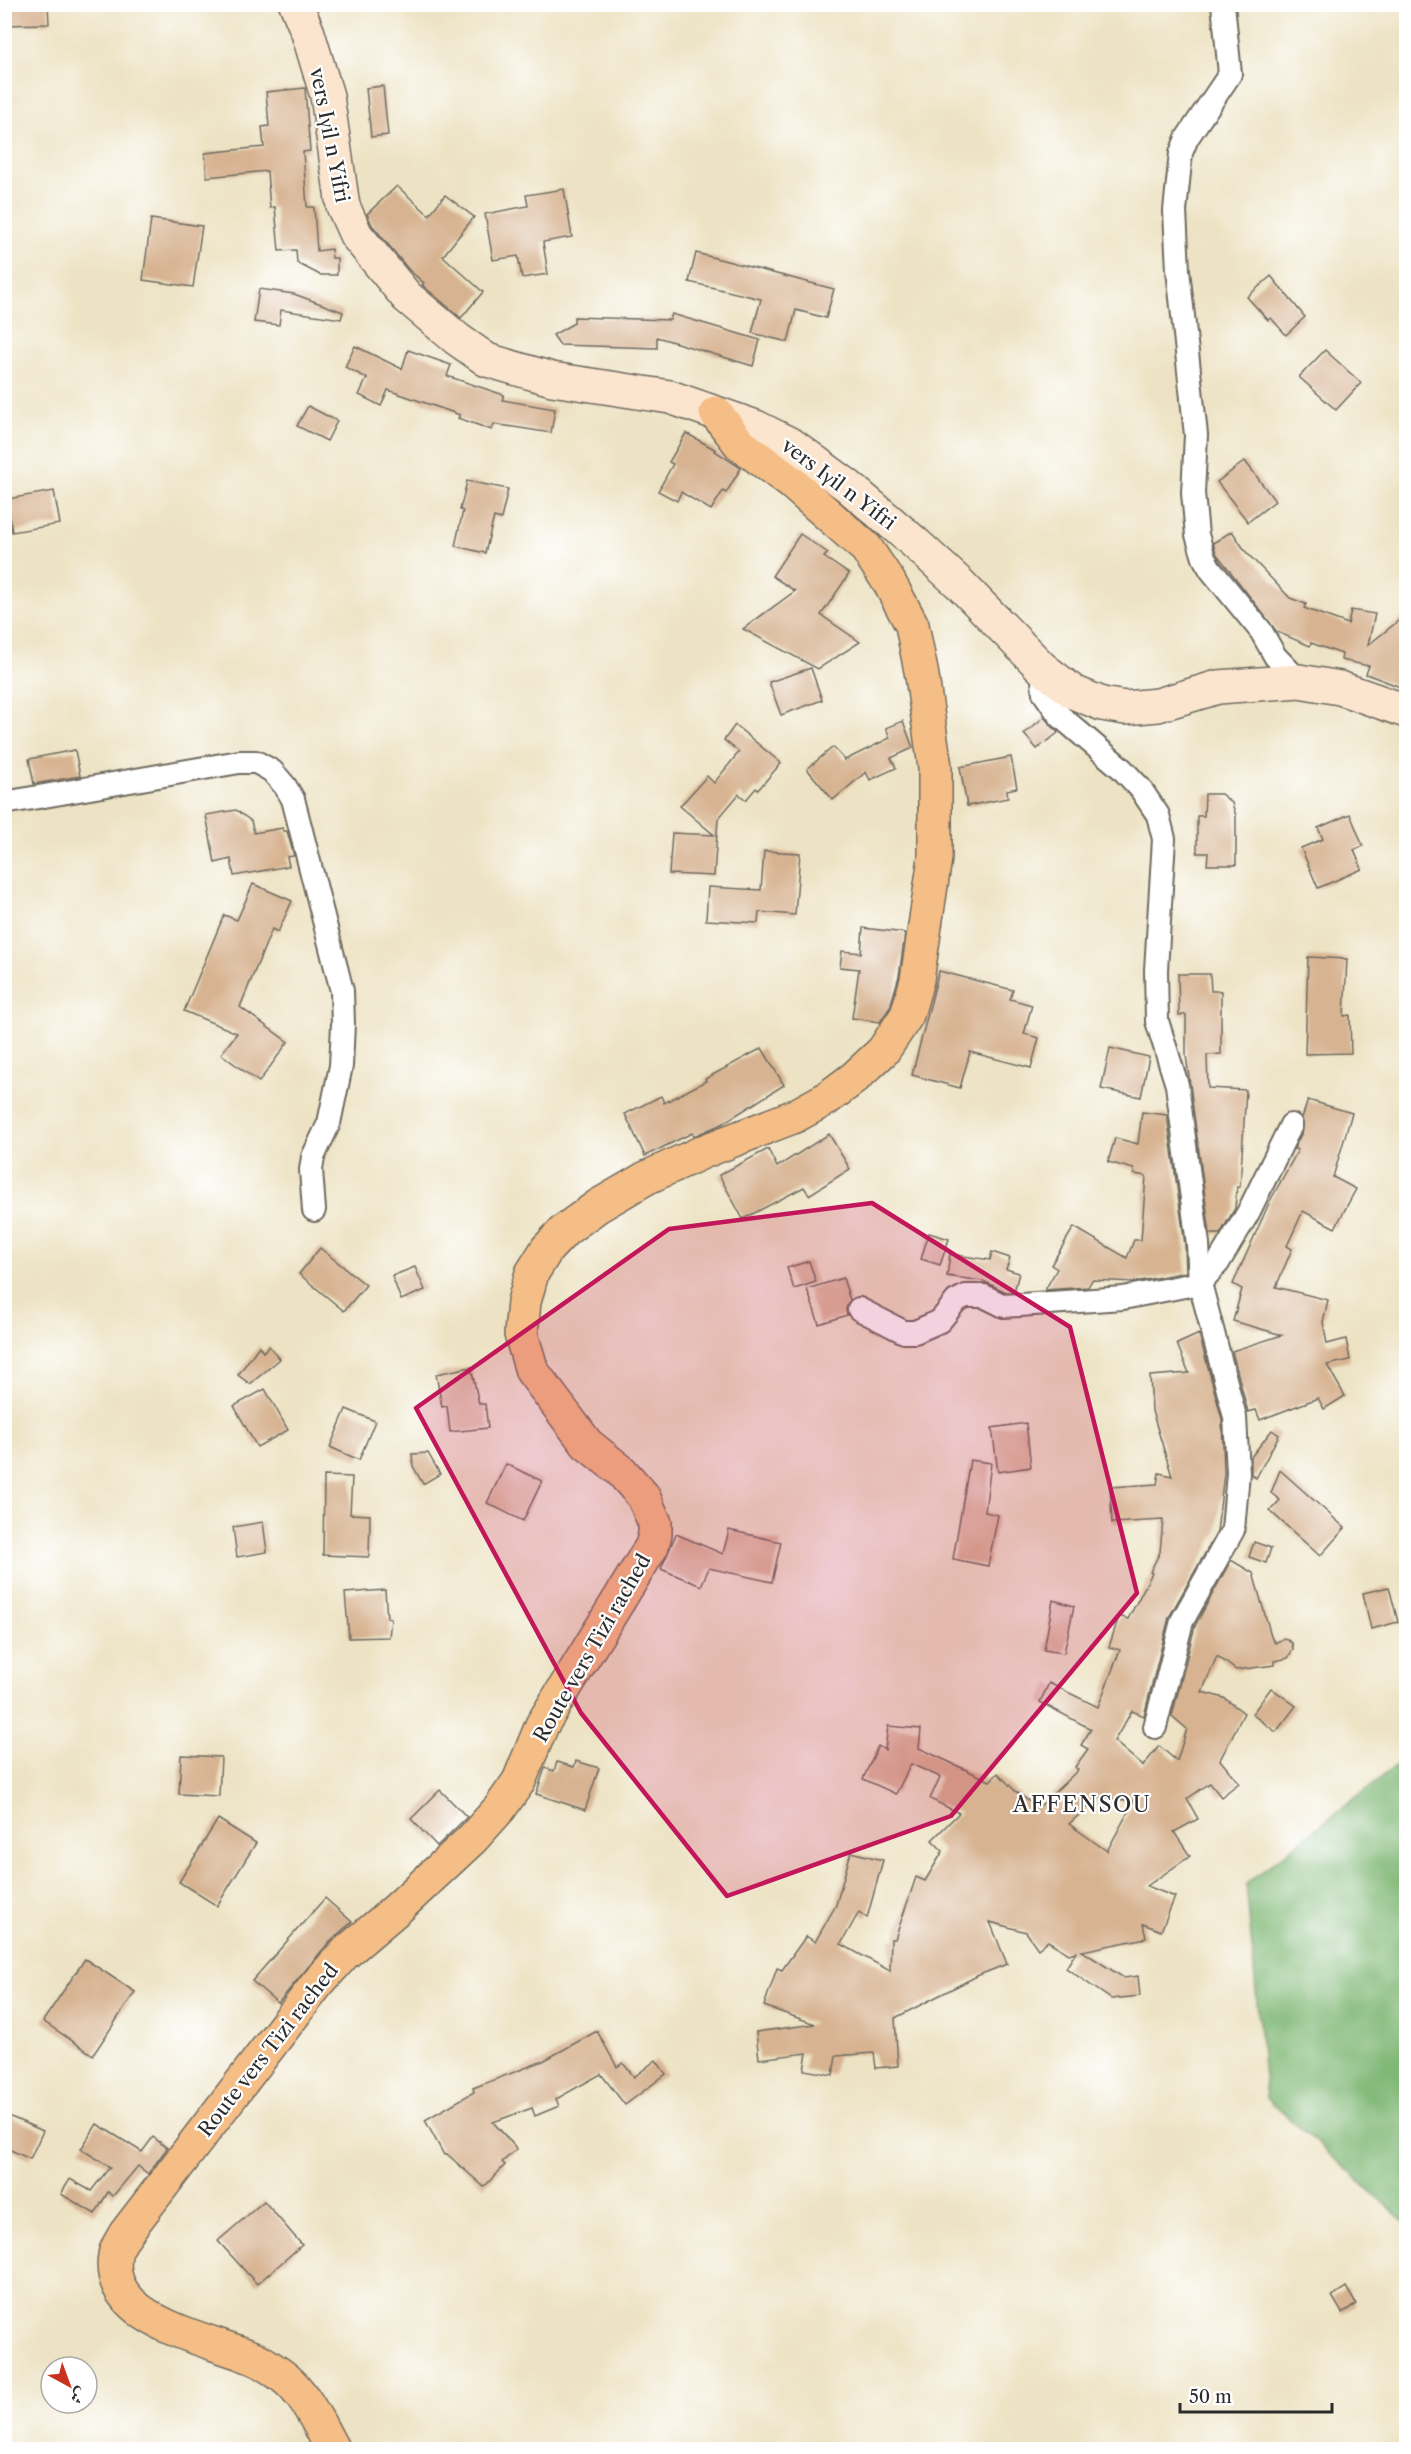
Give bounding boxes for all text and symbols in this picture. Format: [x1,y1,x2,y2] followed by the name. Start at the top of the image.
[305,65,355,204] street label: vers Iγil n Yifri
[776,433,901,535] street label: vers Iγil n Yifri
[528,1550,656,1746] street label: Route vers Tizi rached
[1012,1791,1151,1818] district label: AFFENSOU
[193,1959,343,2141] street label: Route vers Tizi rached
[39,2355,99,2415] north arrow
[1180,2376,1332,2414] scale bar
[66,2384,91,2409] text: ش
[1189,2386,1232,2408] text: 50 m

